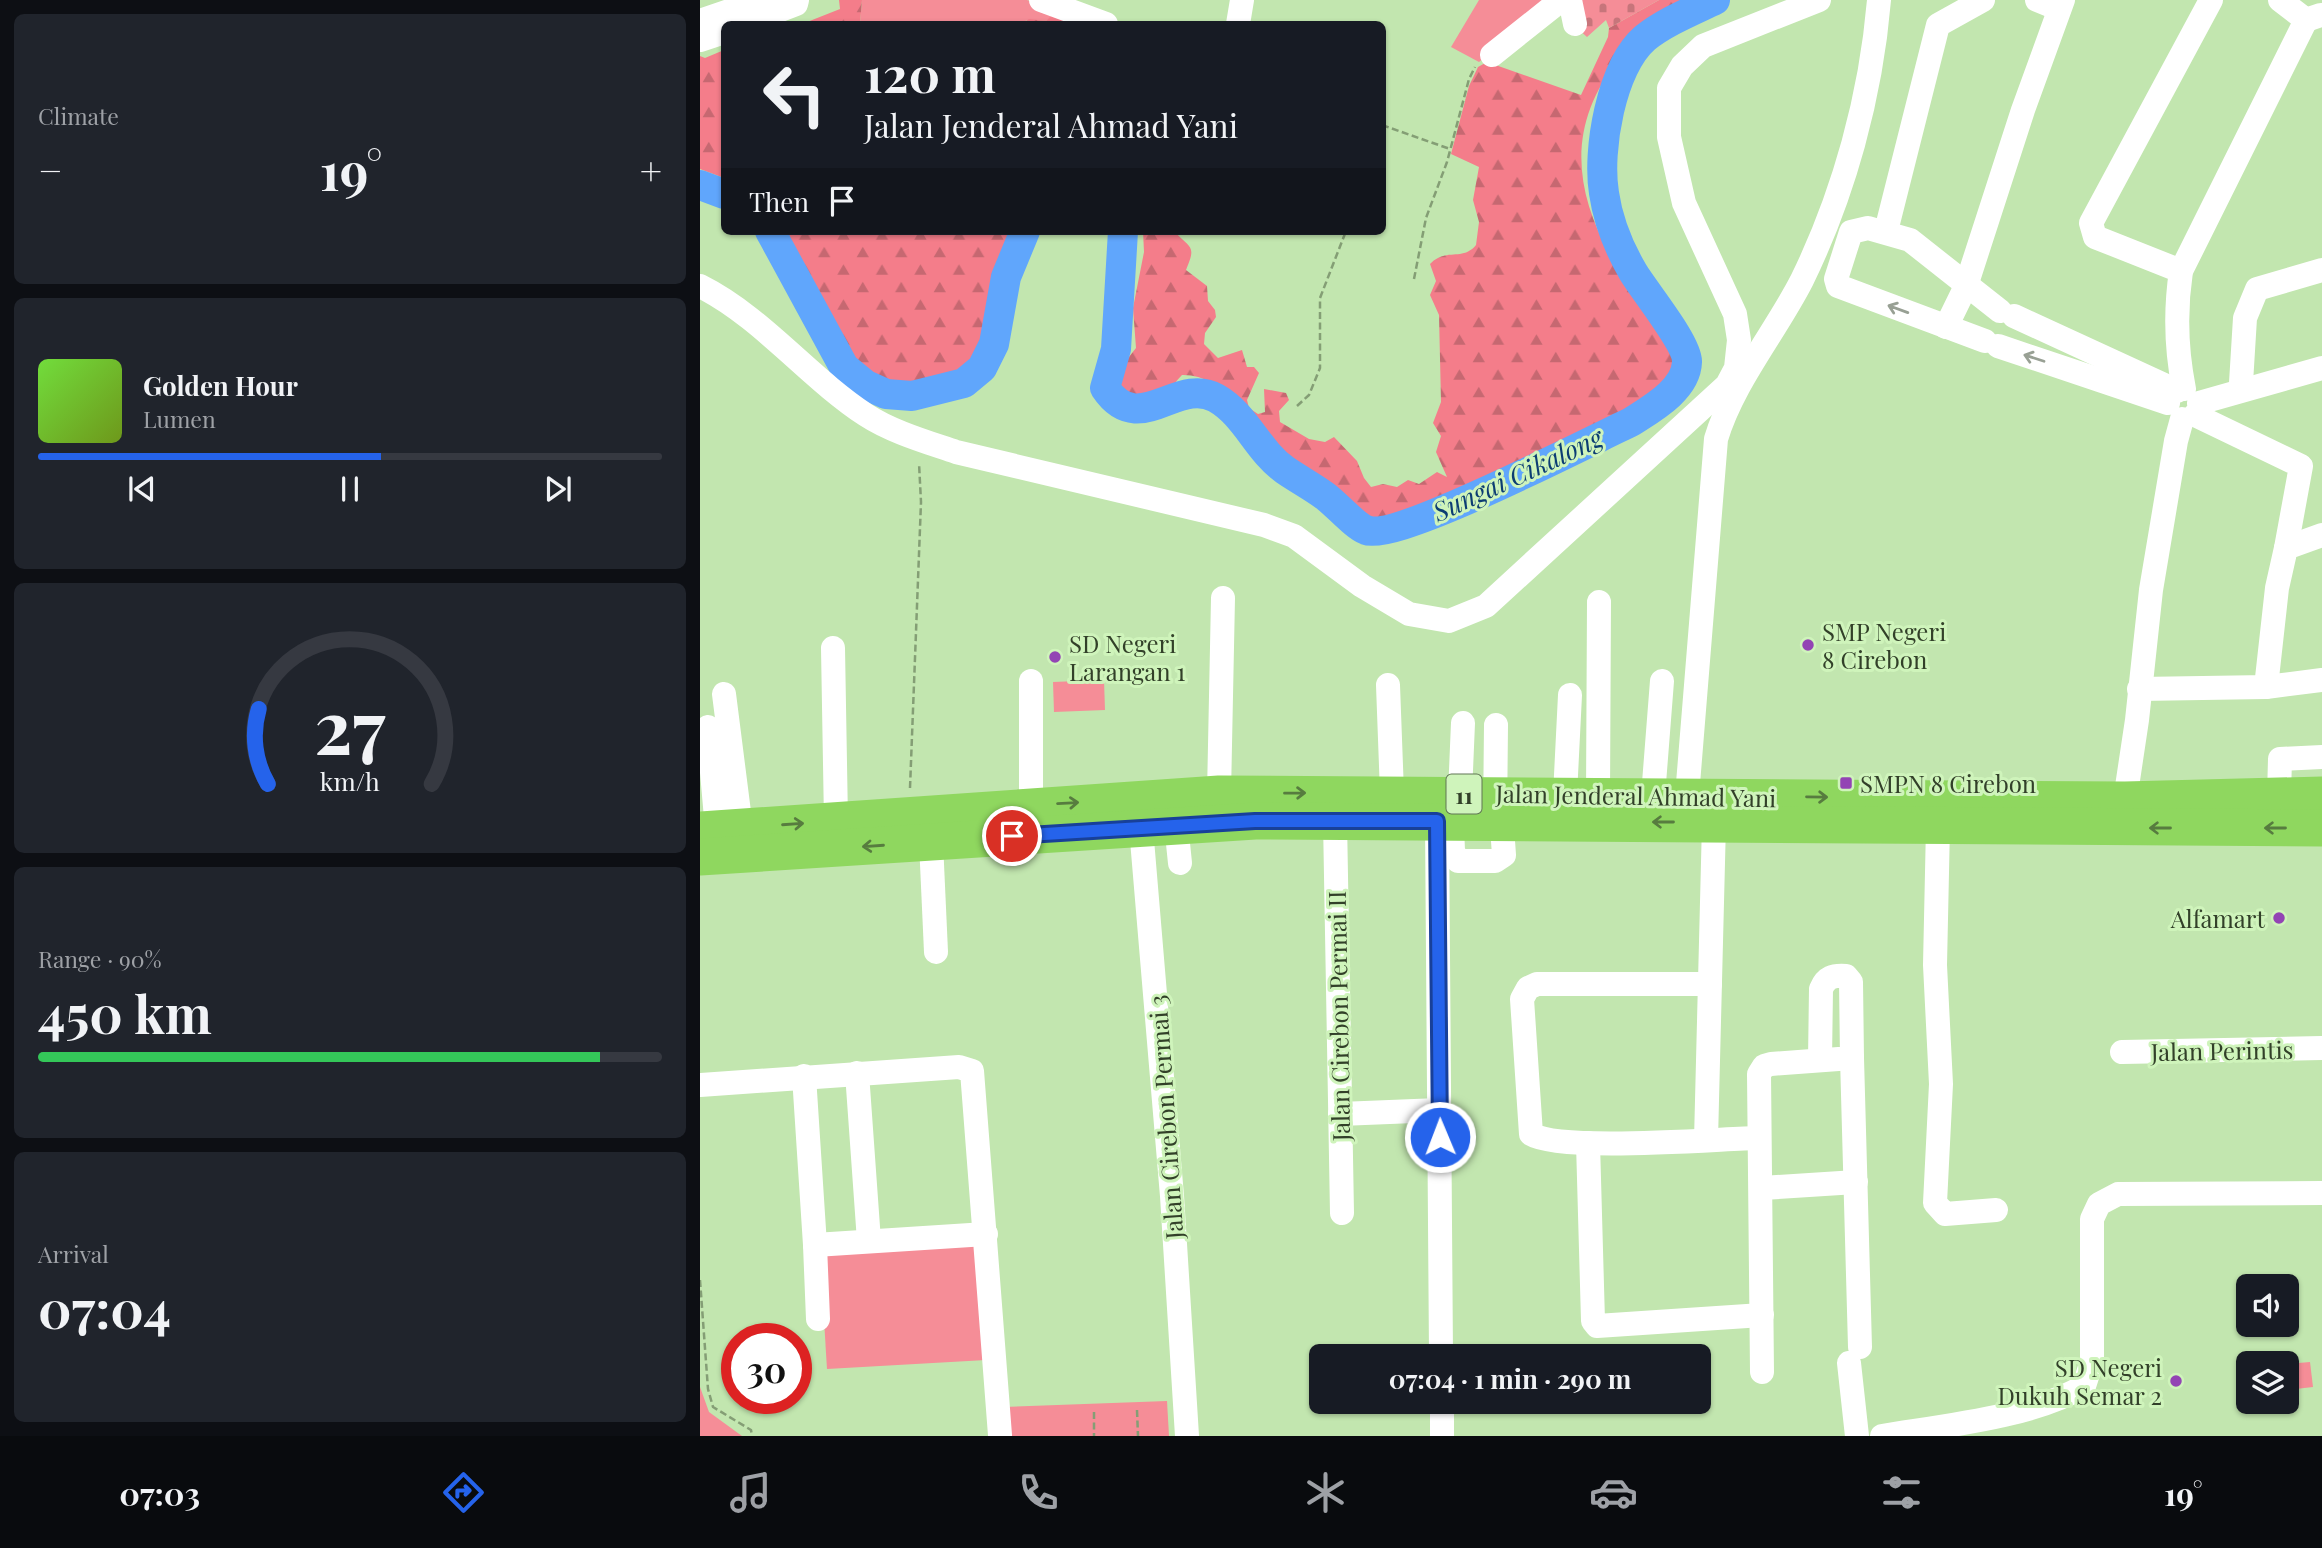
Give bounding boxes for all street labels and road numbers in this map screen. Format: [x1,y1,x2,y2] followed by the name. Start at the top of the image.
[1446,774,1482,814] road number: 11
[1494,777,1777,813] street label: Jalan Jenderal Ahmad Yani
[1320,891,1356,1142] street label: Jalan Cirebon Permai II
[1140,994,1190,1241] street label: Jalan Cirebon Permai 3
[2149,1033,2294,1067] street label: Jalan Perintis

